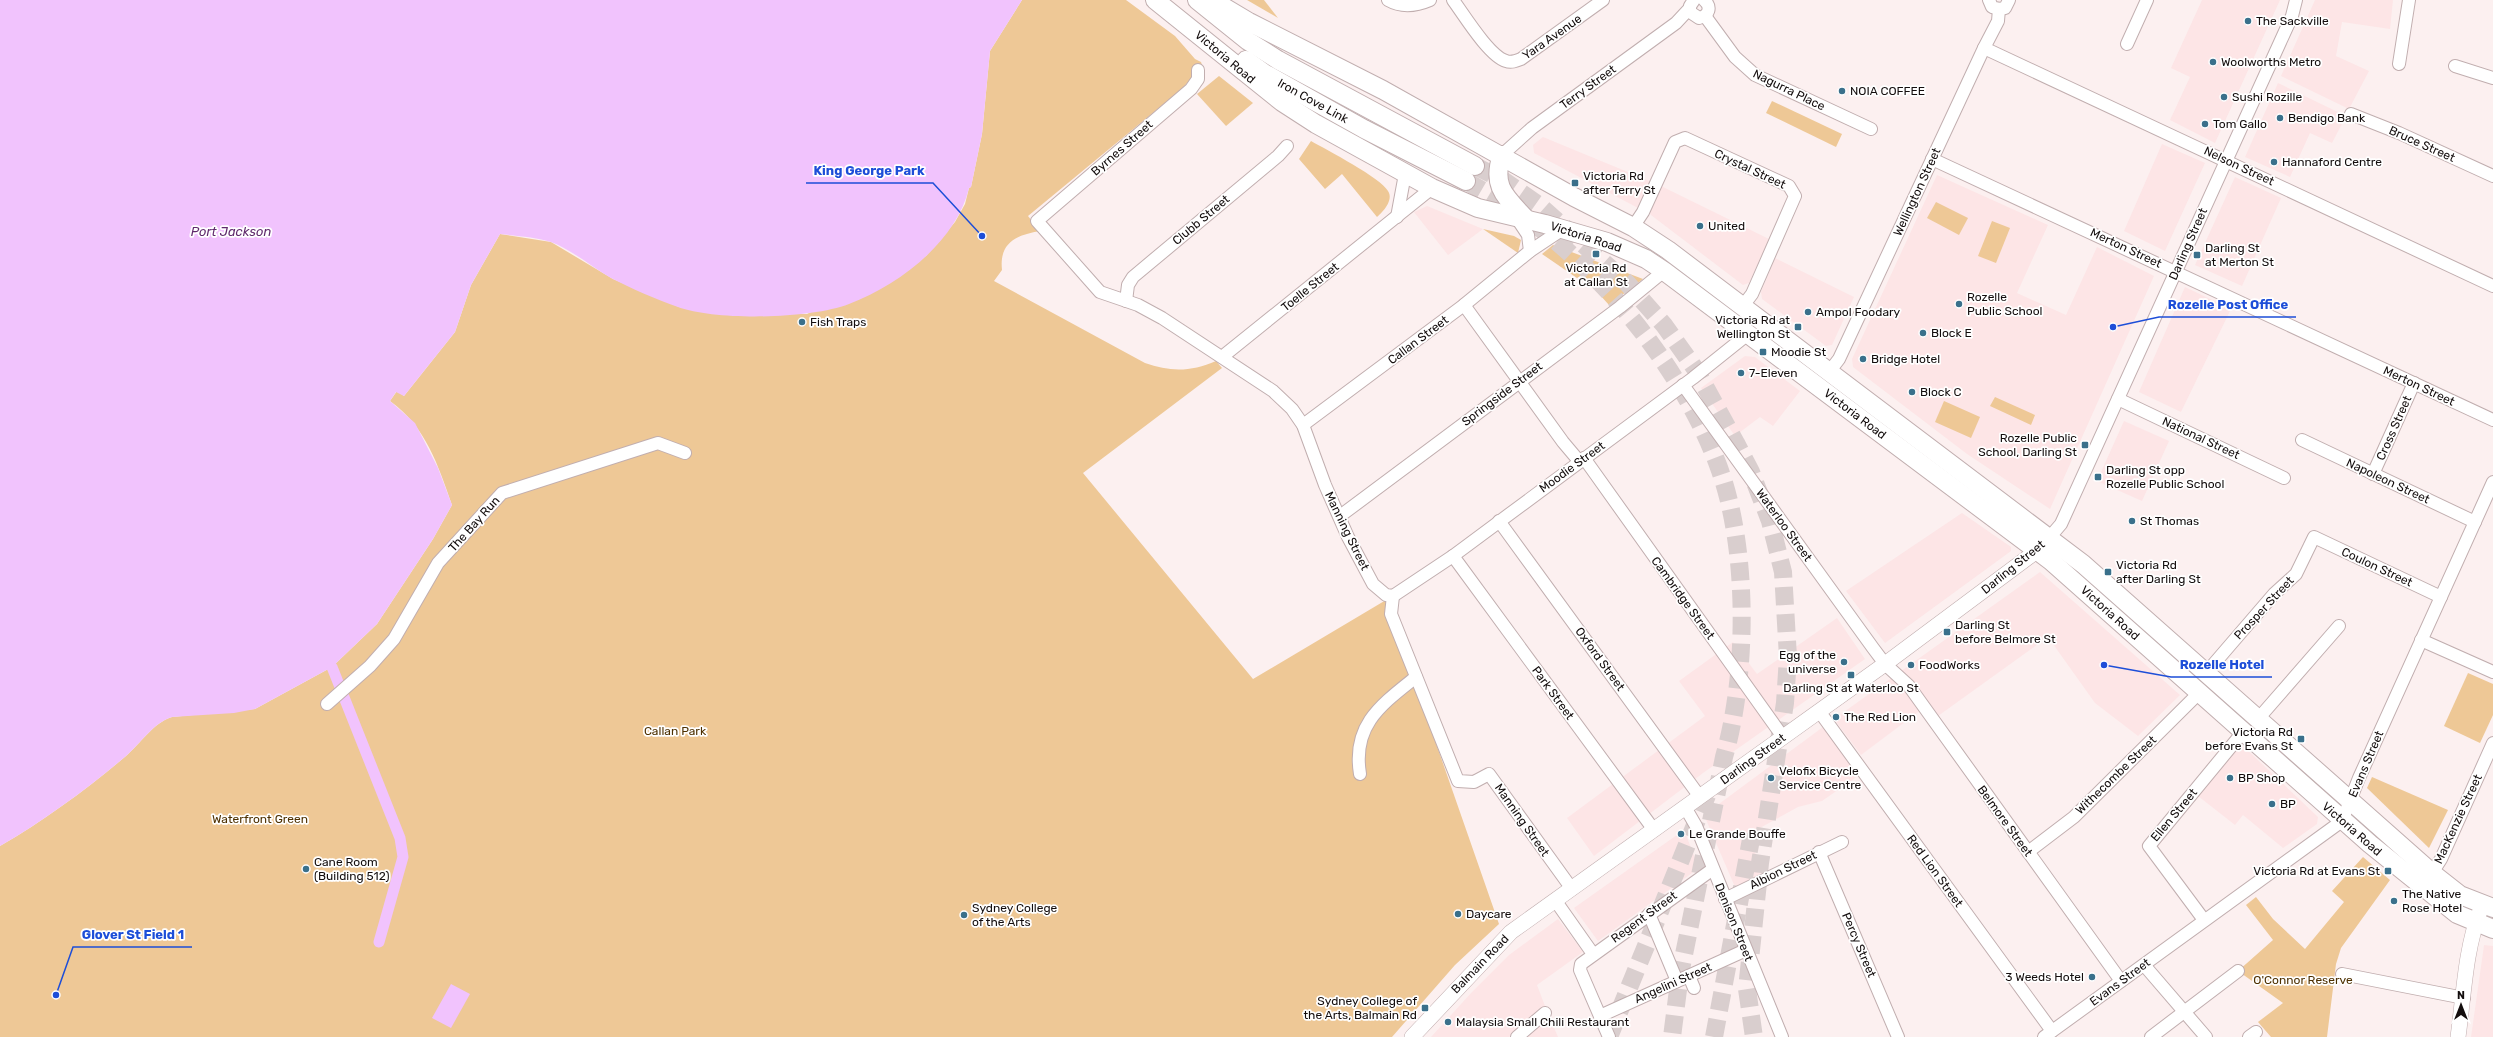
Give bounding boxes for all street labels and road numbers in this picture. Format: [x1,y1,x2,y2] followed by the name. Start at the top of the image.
[1520,11,1584,63] street label: Yara Avenue
[1192,28,1258,86] street label: Victoria Road
[1557,62,1619,112] street label: Terry Street
[1751,66,1828,114] street label: Nagurra Place
[1275,76,1352,127] street label: Iron Cove Link
[1088,117,1156,179] street label: Byrnes Street
[2387,123,2457,165] street label: Bruce Street
[2202,144,2277,189] street label: Nelson Street
[1890,145,1944,238] street label: Wellington Street
[1712,146,1788,192] street label: Crystal Street
[1170,192,1233,248] street label: Clubb Street
[2166,206,2210,282] street label: Darling Street
[1548,219,1624,255] street label: Victoria Road
[2088,225,2164,271] street label: Merton Street
[1279,259,1342,314] street label: Toelle Street
[1385,313,1451,367] street label: Callan Street
[1459,359,1545,429] street label: Springside Street
[2381,363,2457,409] street label: Merton Street
[1821,386,1889,442] street label: Victoria Road
[2374,393,2415,462] street label: Cross Street
[2160,414,2242,462] street label: National Street
[1536,438,1608,495] street label: Moodie Street
[2344,456,2432,507] street label: Napoleon Street
[1753,486,1815,564] street label: Waterloo Street
[1322,489,1372,573] street label: Manning Street
[445,493,503,555] street label: The Bay Run
[1979,537,2048,597] street label: Darling Street
[2339,544,2415,590] street label: Coulon Street
[1648,554,1718,642] street label: Cambridge Street
[2231,573,2297,642] street label: Prosper Street
[2078,583,2142,643] street label: Victoria Road
[1572,624,1628,694] street label: Oxford Street
[1529,664,1577,723] street label: Park Street
[2346,728,2386,799] street label: Evans Street
[1718,730,1789,787] street label: Darling Street
[2073,733,2160,817] street label: Withecombe Street
[2431,772,2485,866] street label: MacKenzie Street
[1492,781,1552,859] street label: Manning Street
[1975,783,2036,859] street label: Belmore Street
[2148,785,2200,844] street label: Ellen Street
[2319,799,2385,859] street label: Victoria Road
[1904,832,1966,910] street label: Red Lion Street
[1747,848,1819,892] street label: Albion Street
[1712,881,1756,963] street label: Denison Street
[1608,888,1680,946] street label: Regent Street
[1839,910,1879,980] street label: Percy Street
[1448,932,1512,996] street label: Balmain Road
[2087,955,2153,1009] street label: Evans Street
[1632,960,1714,1006] street label: Angelini Street

